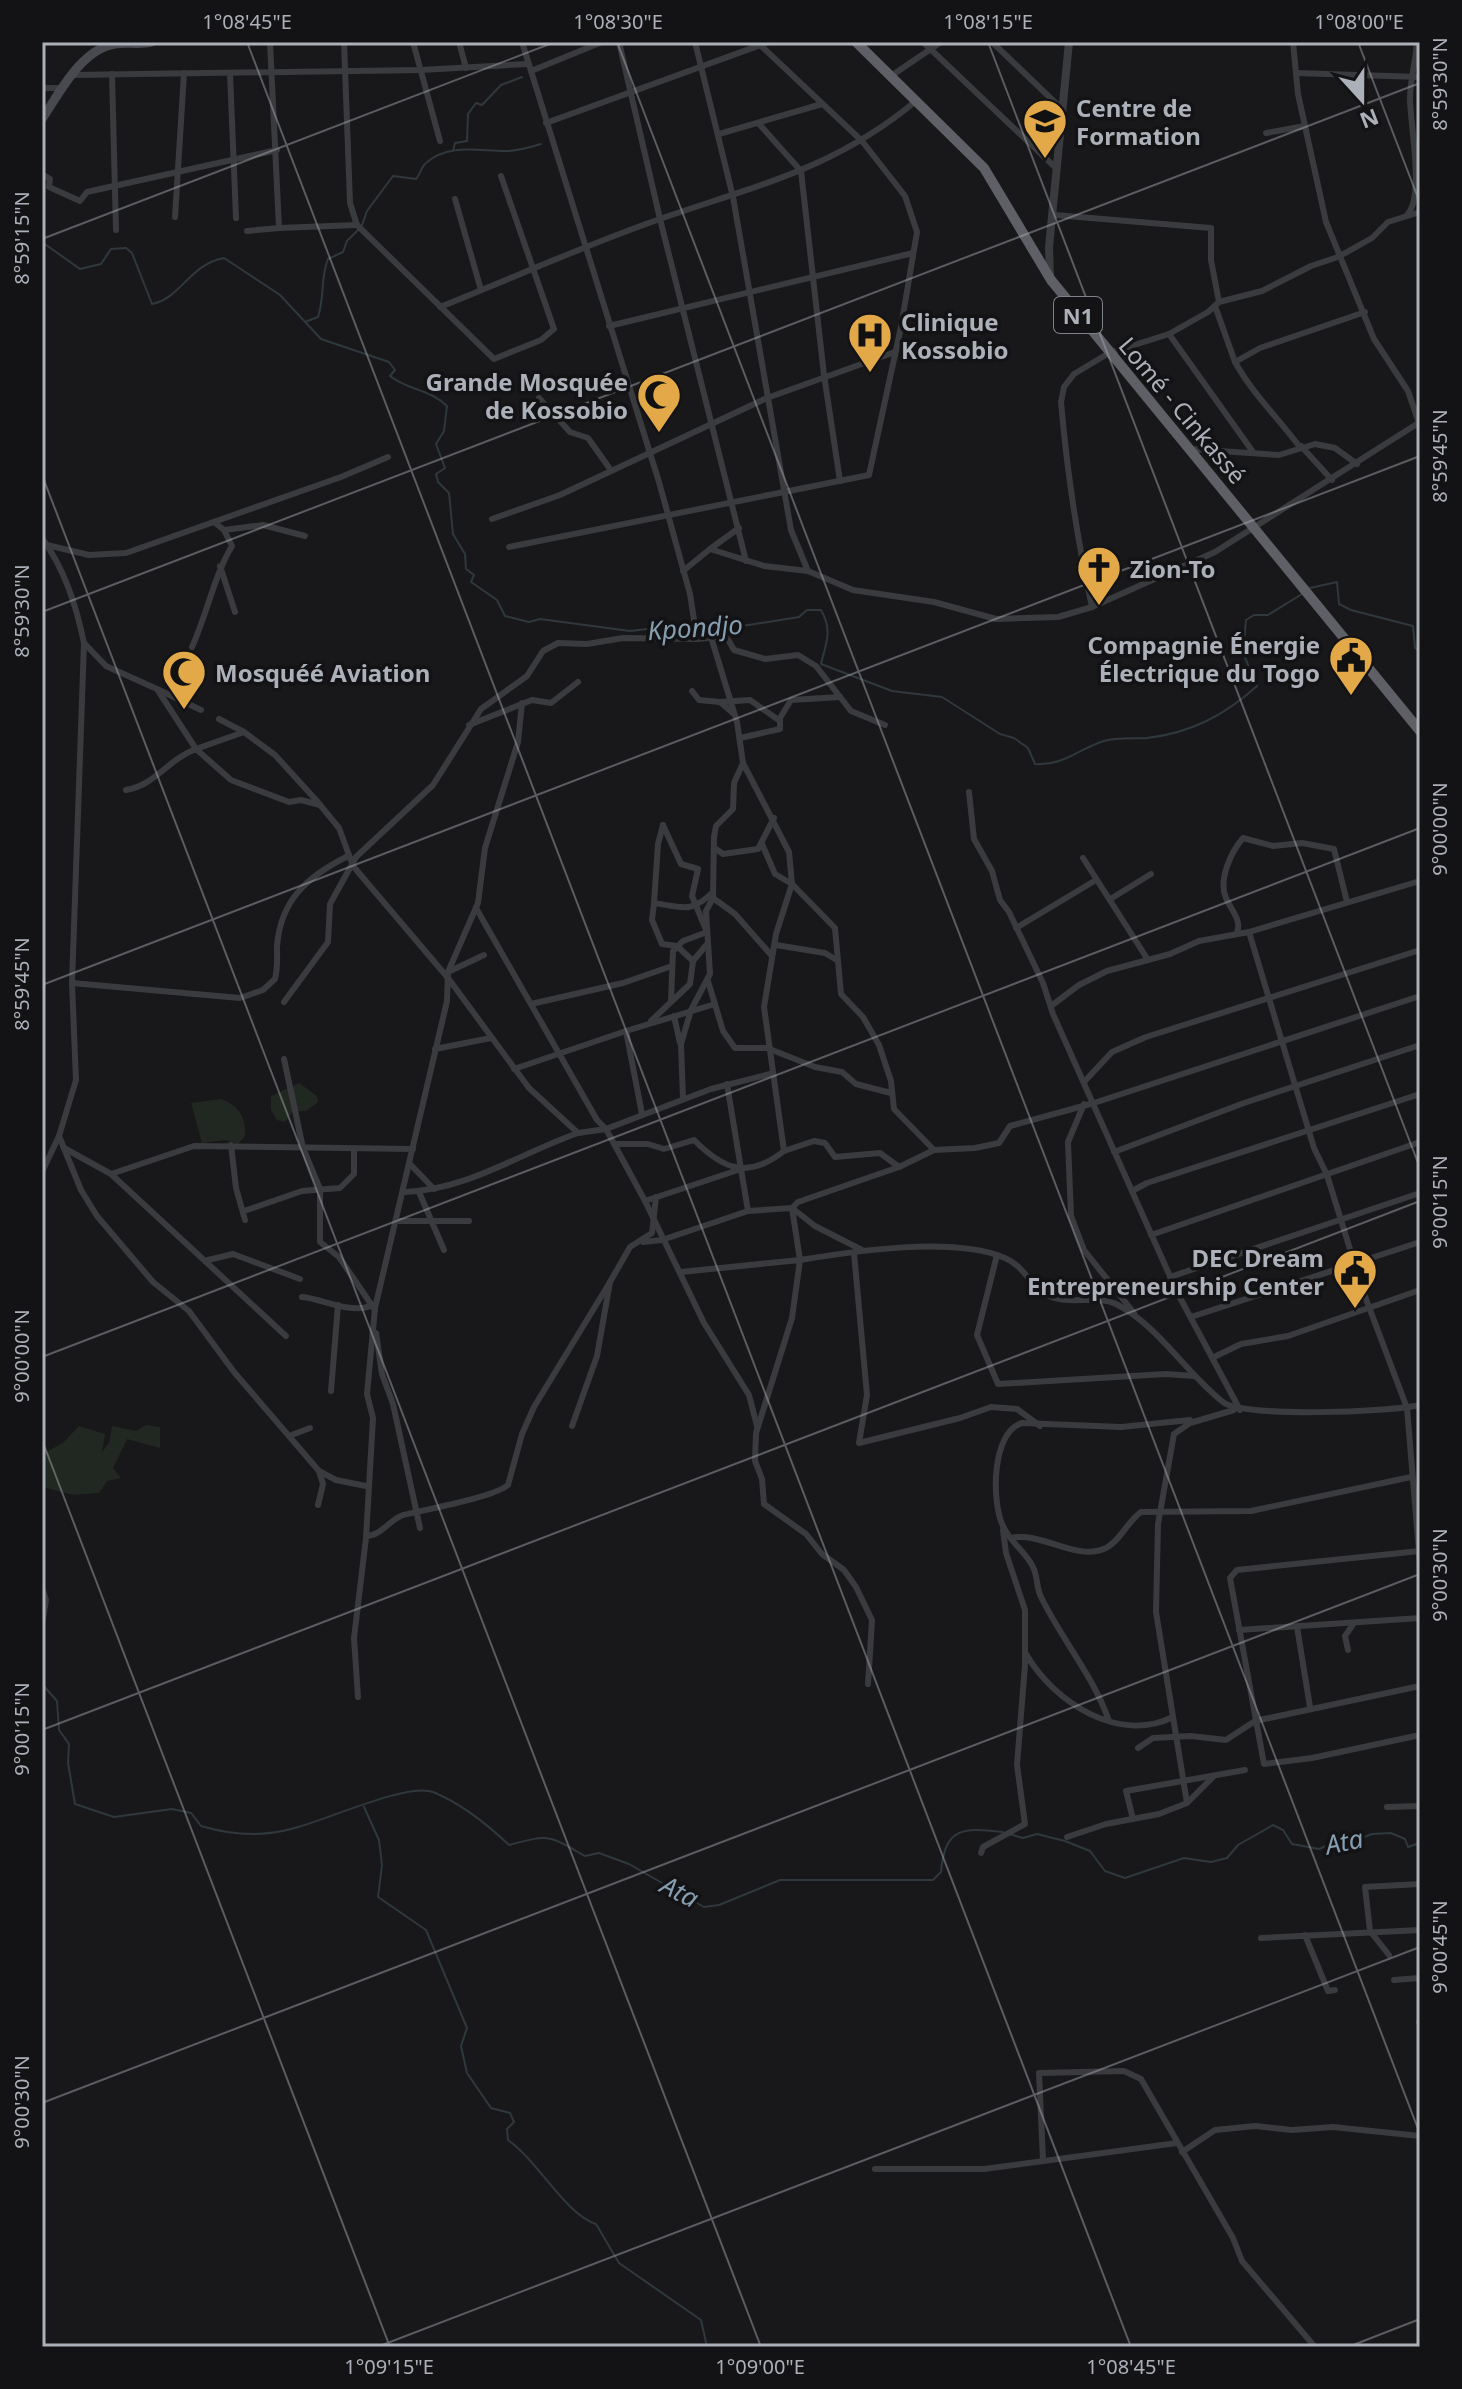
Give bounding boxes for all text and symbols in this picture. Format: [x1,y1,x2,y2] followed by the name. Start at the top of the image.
[202,8,292,35] text: 1°08'45"E
[573,8,663,35] text: 1°08'30"E
[943,8,1033,35] text: 1°08'15"E
[1314,8,1404,35] text: 1°08'00"E
[1426,37,1453,131] text: 8°59'30"N
[1322,60,1402,140] north arrow
[1076,91,1201,152] place label: Centre de Formation
[1021,97,1069,160] school or university icon: Centre de Formation
[1356,102,1383,137] text: N
[8,191,35,285] text: 8°59'15"N
[1054,297,1102,333] road number: N1
[901,305,1008,366] place label: Clinique Kossobio
[846,311,894,374] hospital icon: Clinique Kossobio
[1112,330,1254,490] street label: Lomé - Cinkassé
[426,365,628,426] place label: Grande Mosquée de Kossobio
[635,371,683,434] mosque icon: Grande Mosquée de Kossobio
[1426,409,1453,503] text: 8°59'45"N
[1075,544,1123,607] church icon: Zion-To
[1130,552,1216,585] place label: Zion-To
[8,564,35,658] text: 8°59'30"N
[646,606,744,648] water label: Kpondjo
[1088,628,1320,689] place label: Compagnie Énergie Électrique du Togo
[1327,634,1375,697] public building icon: Compagnie Énergie Électrique du Togo
[160,648,208,711] mosque icon: Mosquéé Aviation
[215,656,430,689] place label: Mosquéé Aviation
[1426,782,1453,876] text: 9°00'00"N
[8,937,35,1031] text: 8°59'45"N
[1426,1155,1453,1249] text: 9°00'15"N
[1027,1241,1324,1302] place label: DEC Dream Entrepreneurship Center
[1331,1247,1379,1310] public building icon: DEC Dream Entrepreneurship Center
[8,1309,35,1403] text: 9°00'00"N
[1426,1528,1453,1622] text: 9°00'30"N
[8,1682,35,1776] text: 9°00'15"N
[1320,1819,1367,1863] water label: Ata
[653,1865,705,1916] water label: Ata
[1426,1900,1453,1994] text: 9°00'45"N
[8,2055,35,2149] text: 9°00'30"N
[344,2353,434,2380] text: 1°09'15"E
[715,2353,805,2380] text: 1°09'00"E
[1086,2353,1176,2380] text: 1°08'45"E

